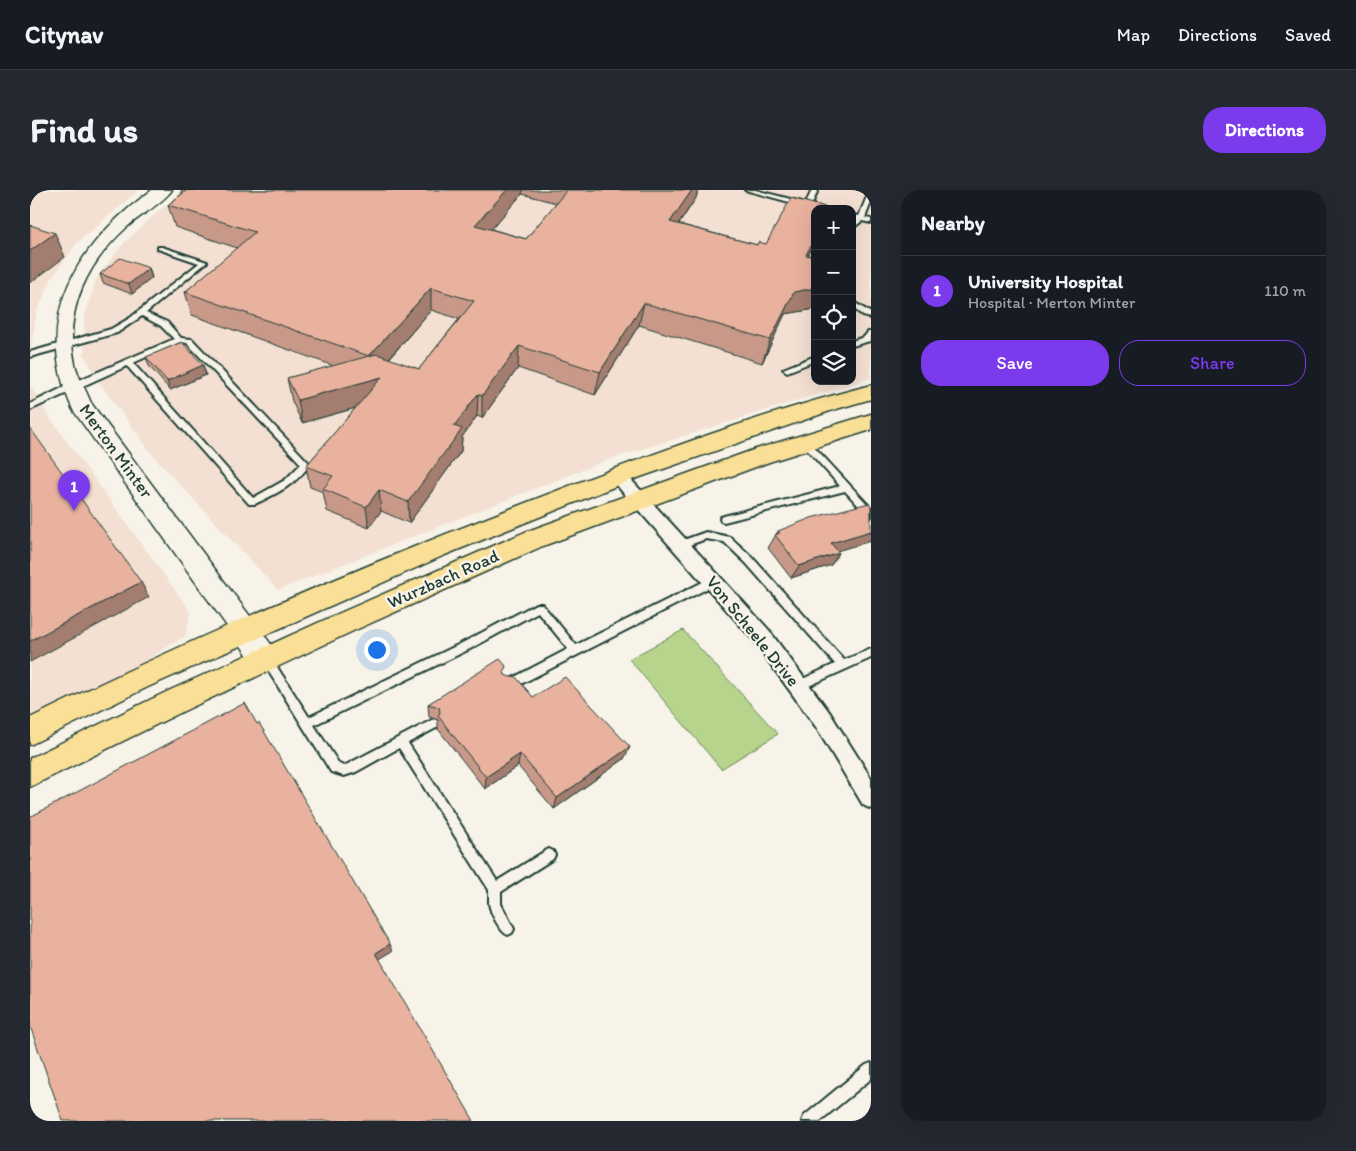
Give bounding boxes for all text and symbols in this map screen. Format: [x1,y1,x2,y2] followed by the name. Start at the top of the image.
[25,20,103,49] text: Citynav
[1117,24,1150,46] text: Map
[1178,24,1257,46] text: Directions
[1285,24,1331,46] text: Saved
[1203,107,1326,153] button: Directions
[30,109,138,151] text: Find us
[811,205,856,385] map controls
[811,205,856,250] button: +
[921,210,985,235] text: Nearby
[811,250,856,295] button: −
[968,270,1123,293] text: University Hospital
[933,281,941,300] text: 1
[1264,281,1306,300] text: 110 m
[968,293,1135,312] text: Hospital · Merton Minter
[811,295,856,340] button: locate
[811,340,856,385] button: layers
[921,340,1109,386] button: Save
[1119,340,1306,386] button: Share
[74,399,158,503] street label: Merton Minter
[58,470,90,511] pin: 1
[384,544,502,613] street label: Wurzbach Road
[702,571,804,691] street label: Von Scheele Drive
[364,637,390,663] your location

